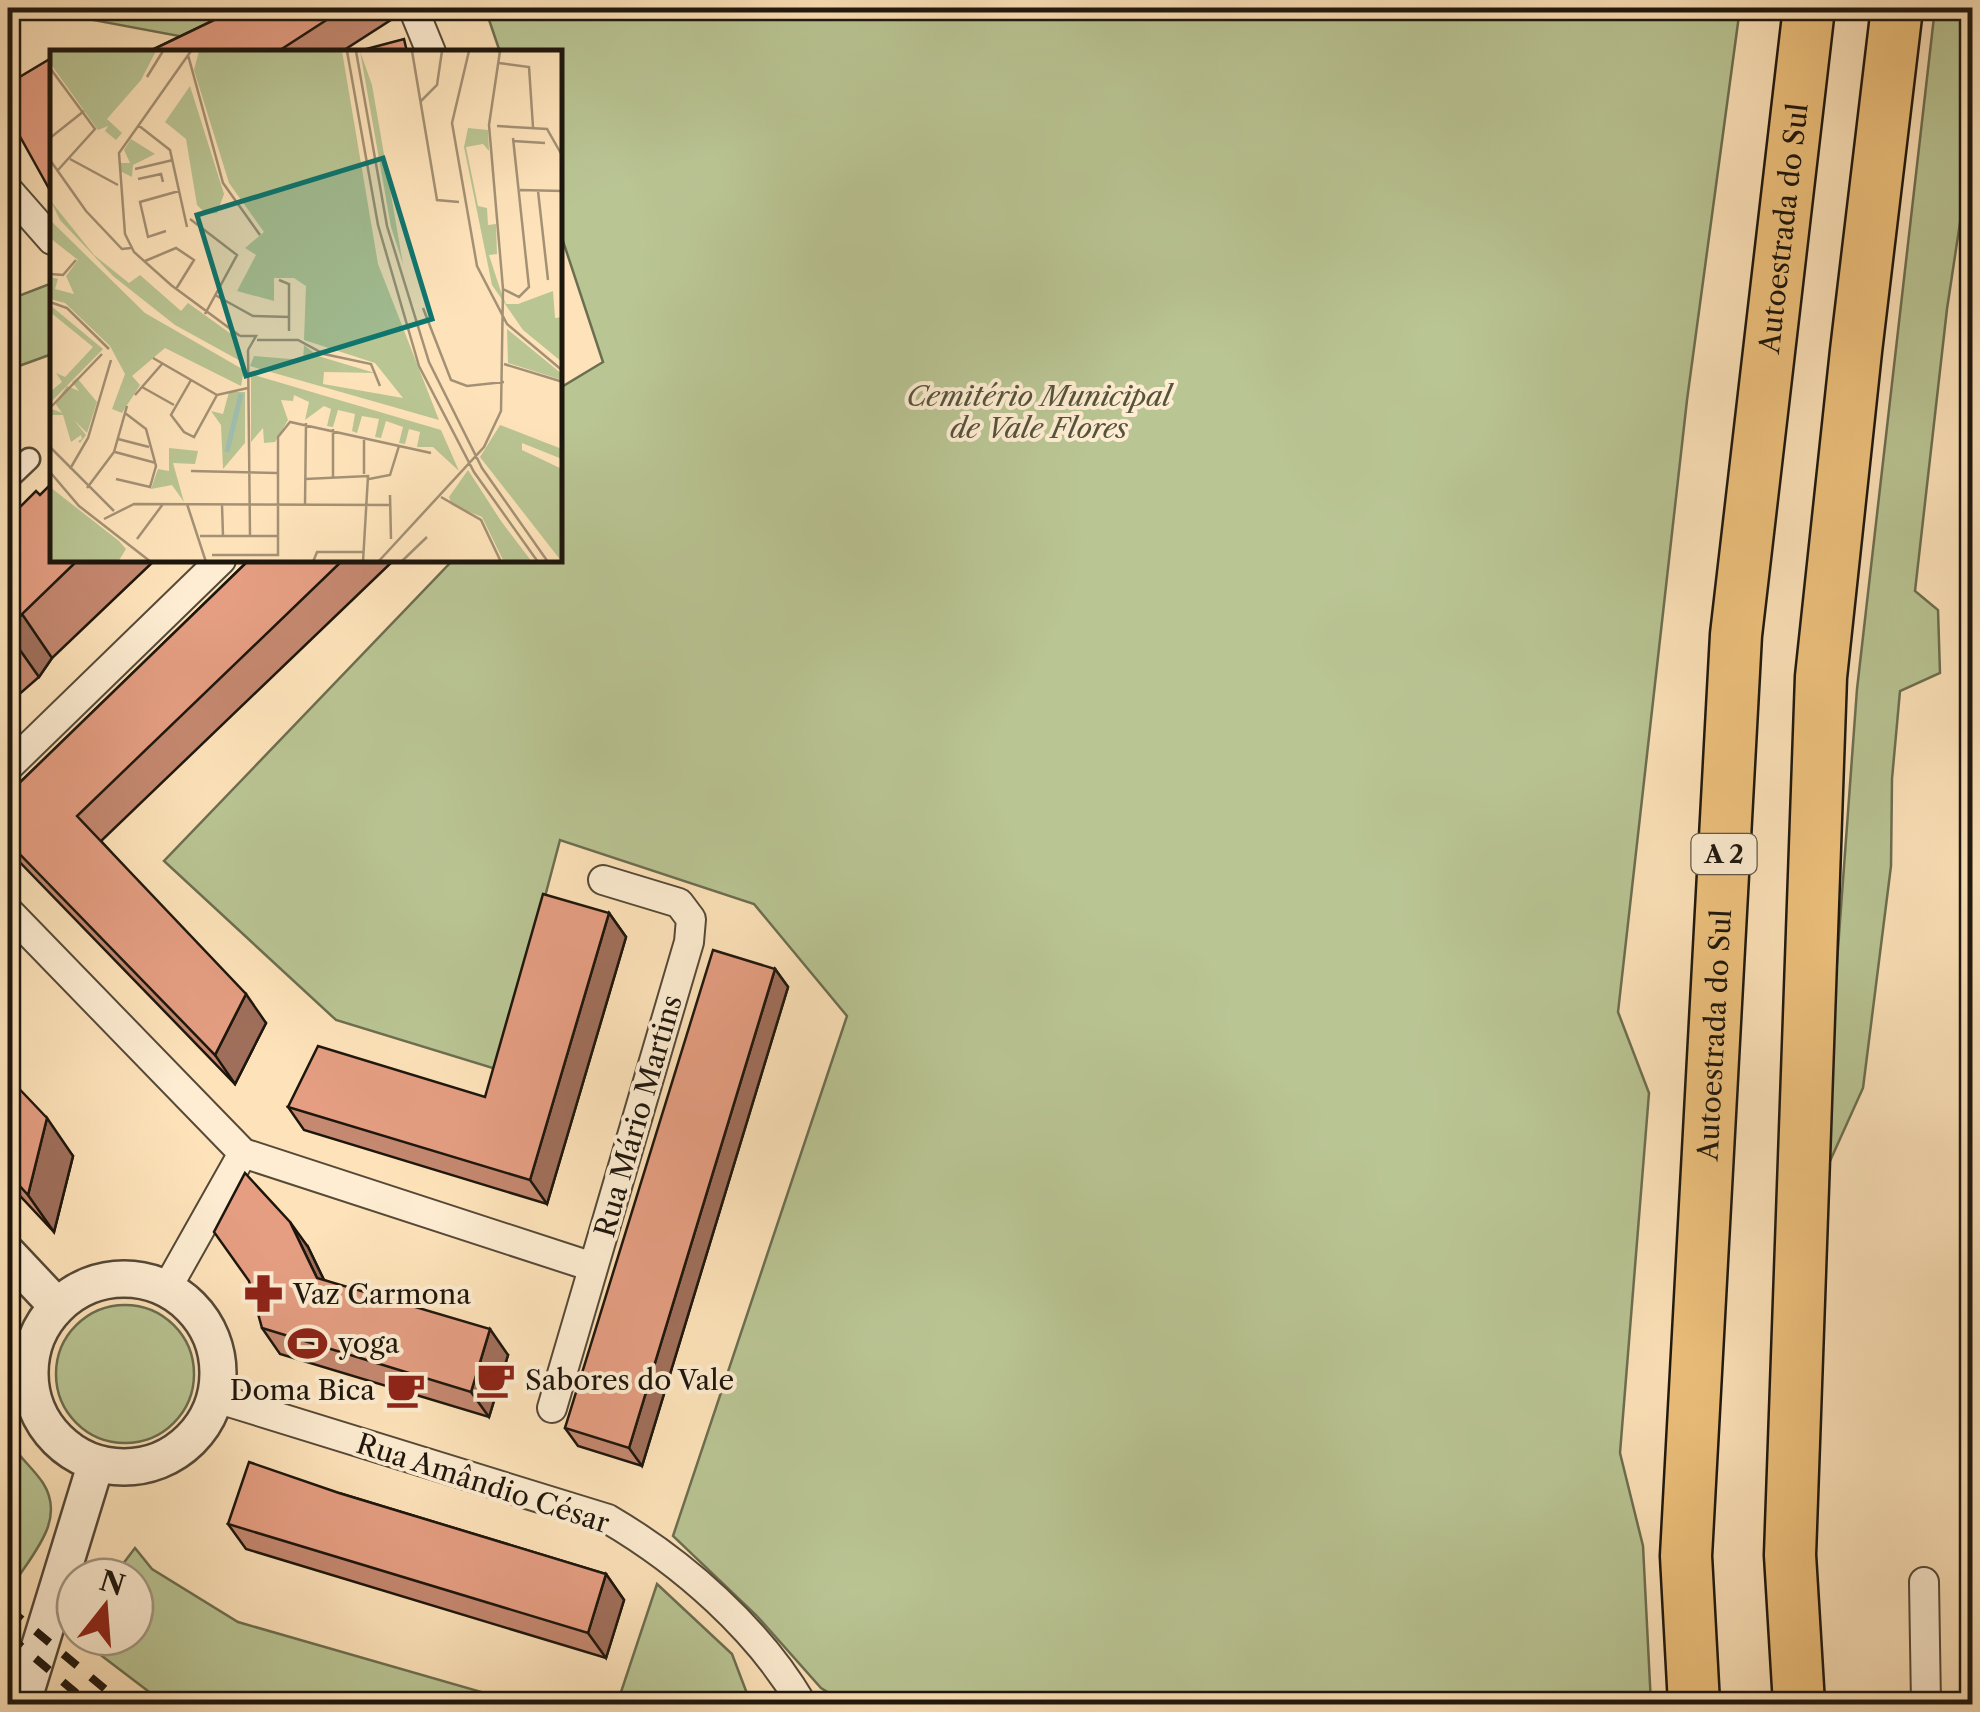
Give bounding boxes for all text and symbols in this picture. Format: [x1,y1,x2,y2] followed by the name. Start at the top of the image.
[50,50,562,562] inset map
[1752,101,1815,356] street label: Autoestrada do Sul
[906,379,1175,445] park label: Cemitério Municipal de Vale Flores
[1692,834,1756,874] road number: A 2
[1690,908,1738,1163] street label: Autoestrada do Sul
[587,991,689,1241] street label: Rua Mário Martins
[242,1273,284,1315] pharmacy icon: Vaz Carmona
[292,1277,471,1311] place label: Vaz Carmona
[287,1322,329,1364] sports icon: yoga
[337,1326,400,1360] place label: yoga
[474,1359,516,1401] cafe icon: Sabores do Vale
[525,1363,734,1397] place label: Sabores do Vale
[384,1369,426,1411] cafe icon: Doma Bica
[230,1373,375,1407] place label: Doma Bica
[352,1426,614,1540] street label: Rua Amândio César
[55,1557,155,1657] north arrow
[96,1563,129,1603] text: N

